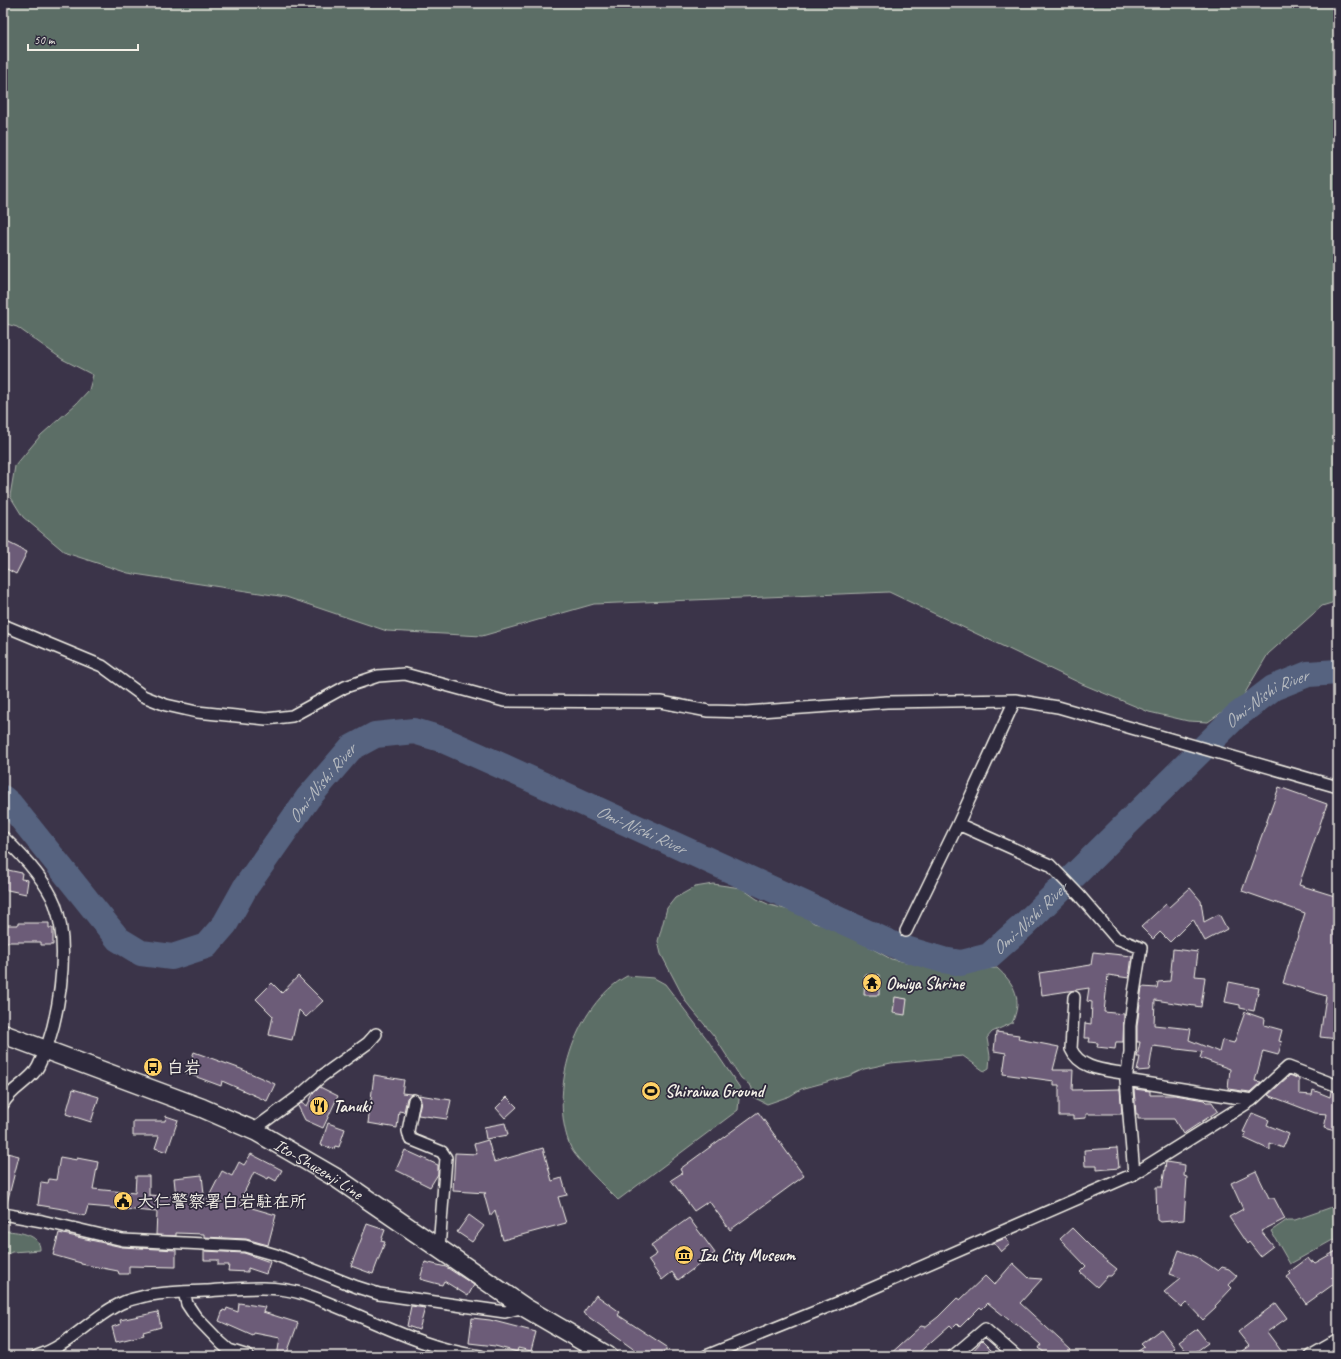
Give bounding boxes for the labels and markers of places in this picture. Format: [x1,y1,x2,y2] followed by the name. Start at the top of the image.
[861,972,883,994] temple icon: Omiya Shrine
[886,973,966,994] place label: Omiya Shrine
[142,1056,164,1078] bus stop icon: 白岩
[167,1057,201,1078] place label: 白岩
[640,1080,662,1102] sports icon: Shiraiwa Ground
[665,1081,767,1102] place label: Shiraiwa Ground
[308,1095,330,1117] restaurant icon: Tanuki
[333,1096,373,1117] place label: Tanuki
[112,1190,134,1212] public building icon: 大仁警察署白岩駐在所
[137,1191,307,1212] place label: 大仁警察署白岩駐在所
[673,1244,695,1266] museum icon: Izu City Museum
[698,1245,797,1266] place label: Izu City Museum

